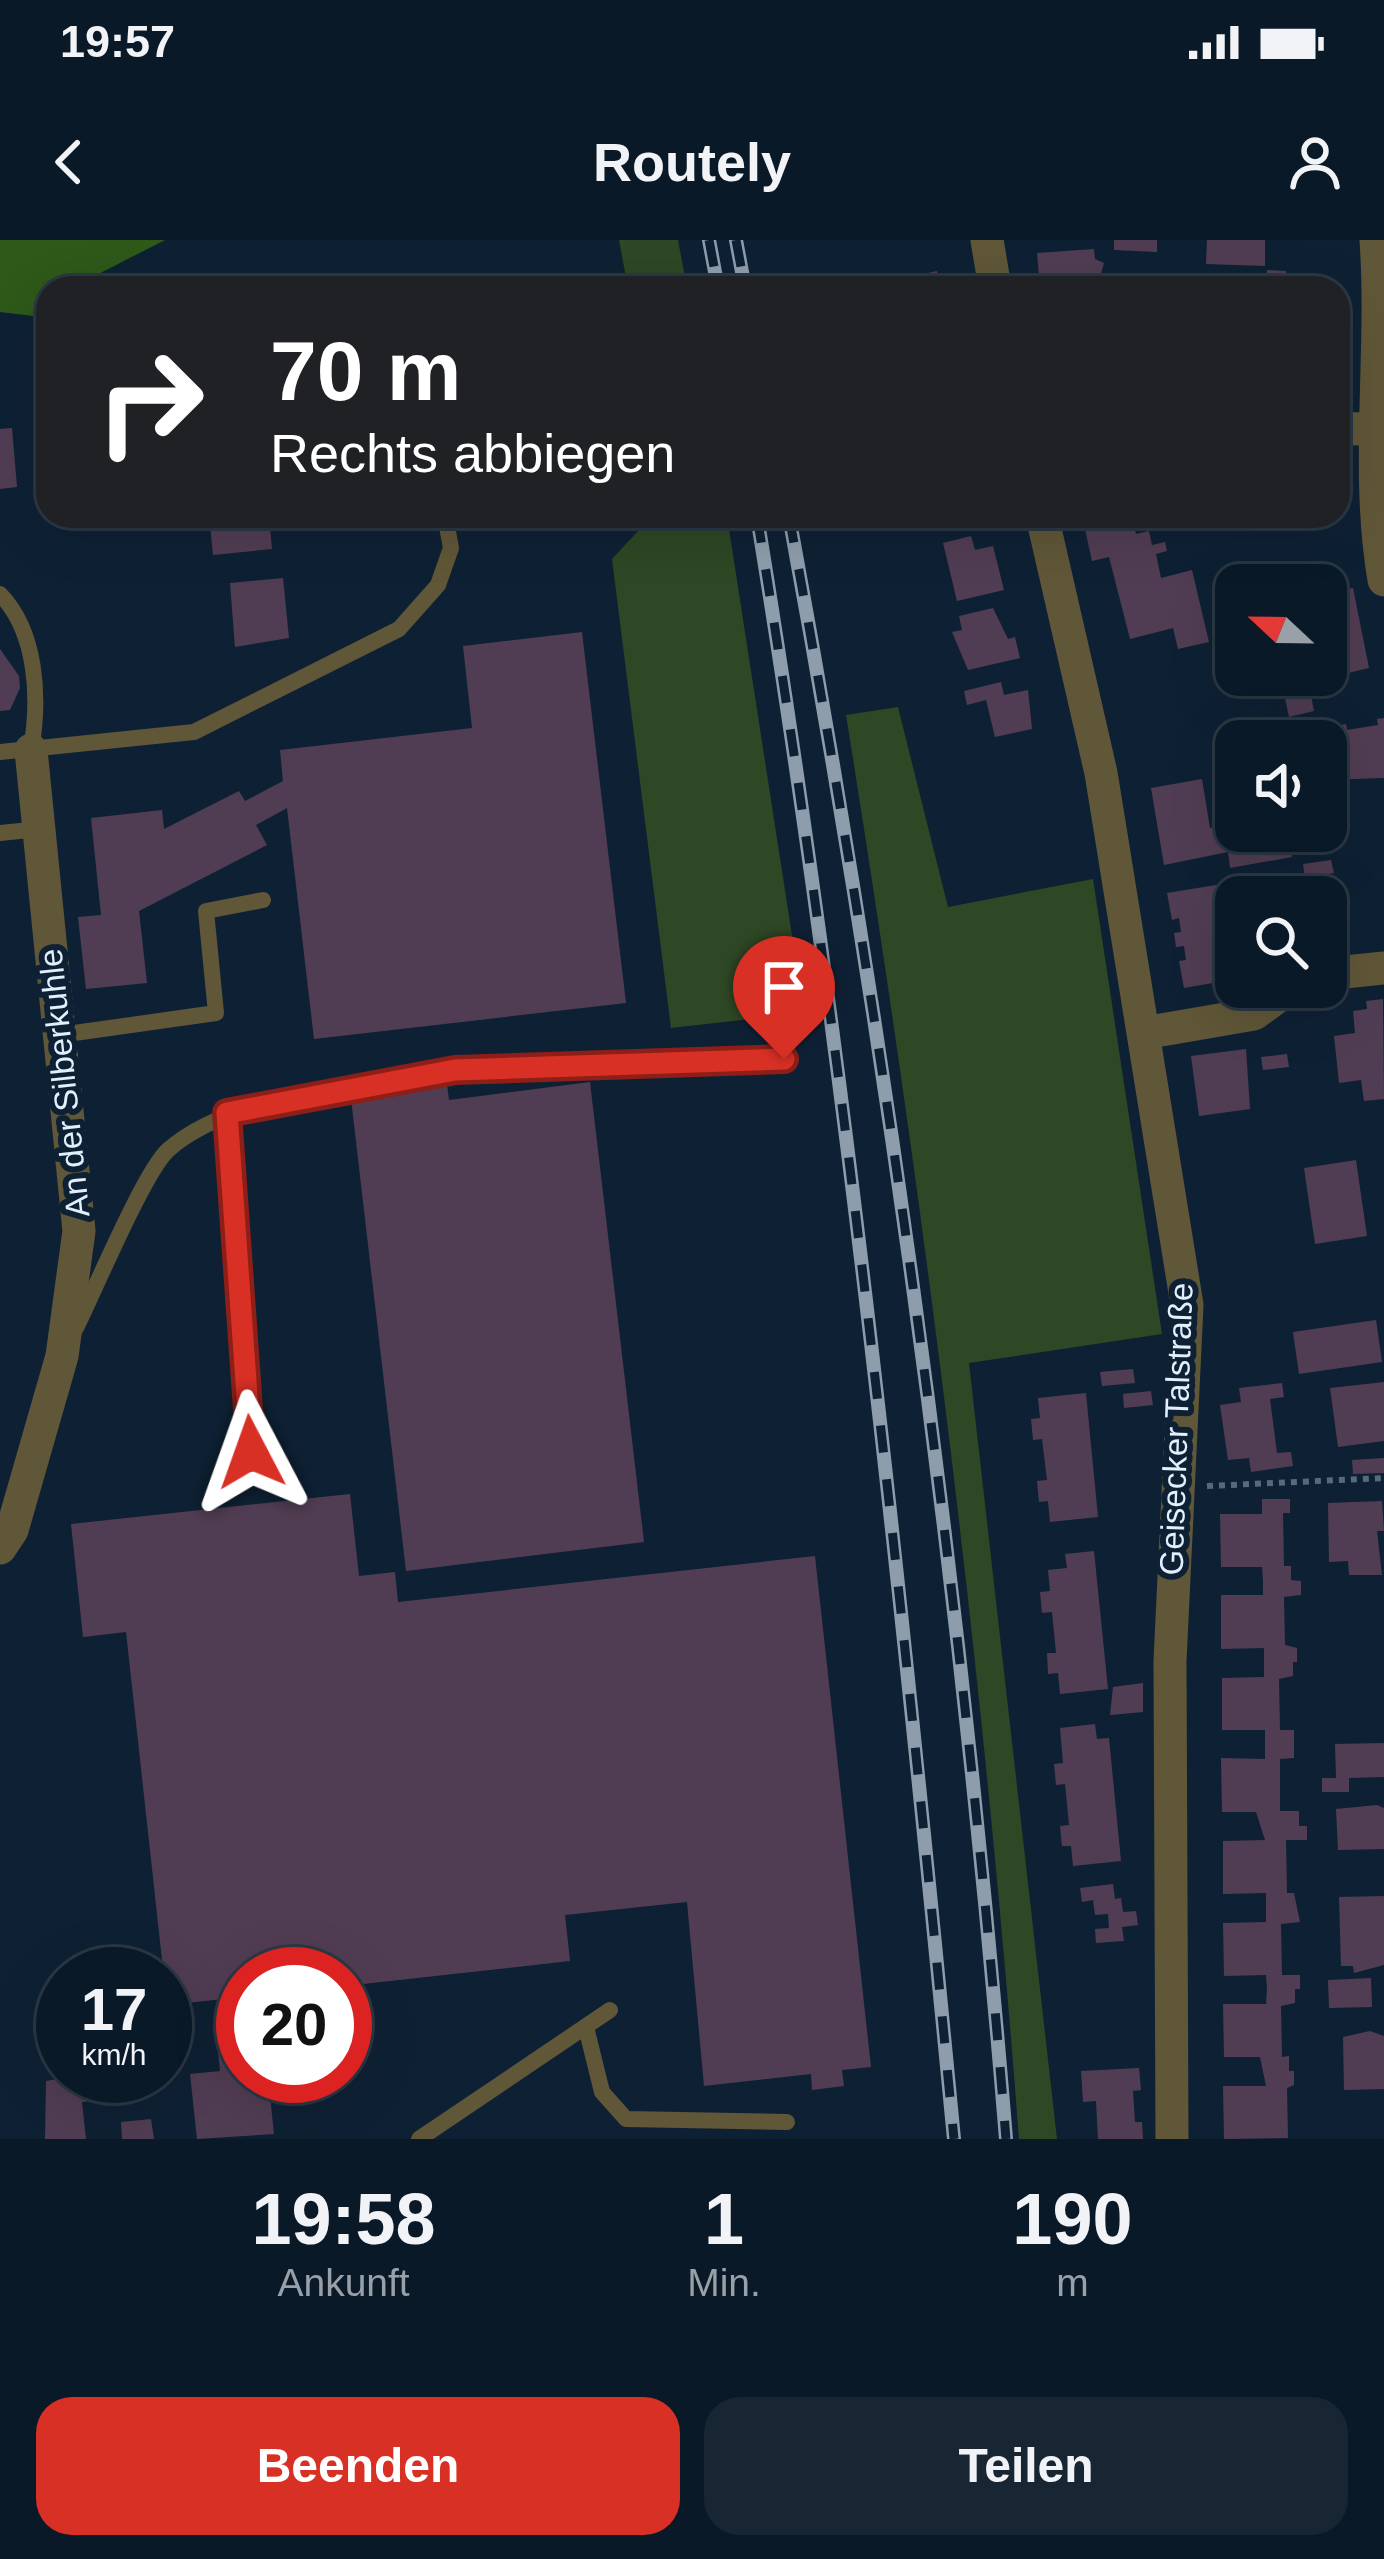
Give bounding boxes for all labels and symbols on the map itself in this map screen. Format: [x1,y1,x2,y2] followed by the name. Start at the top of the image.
[1215,564,1347,696] north arrow
[733,936,835,1059] pin
[32,947,96,1219] street label: An der Silberkuhle
[1152,1282,1200,1576] street label: Geisecker Talstraße
[188,1389,314,1515] position arrow
[216,1947,372,2103] speed limit sign: 20

